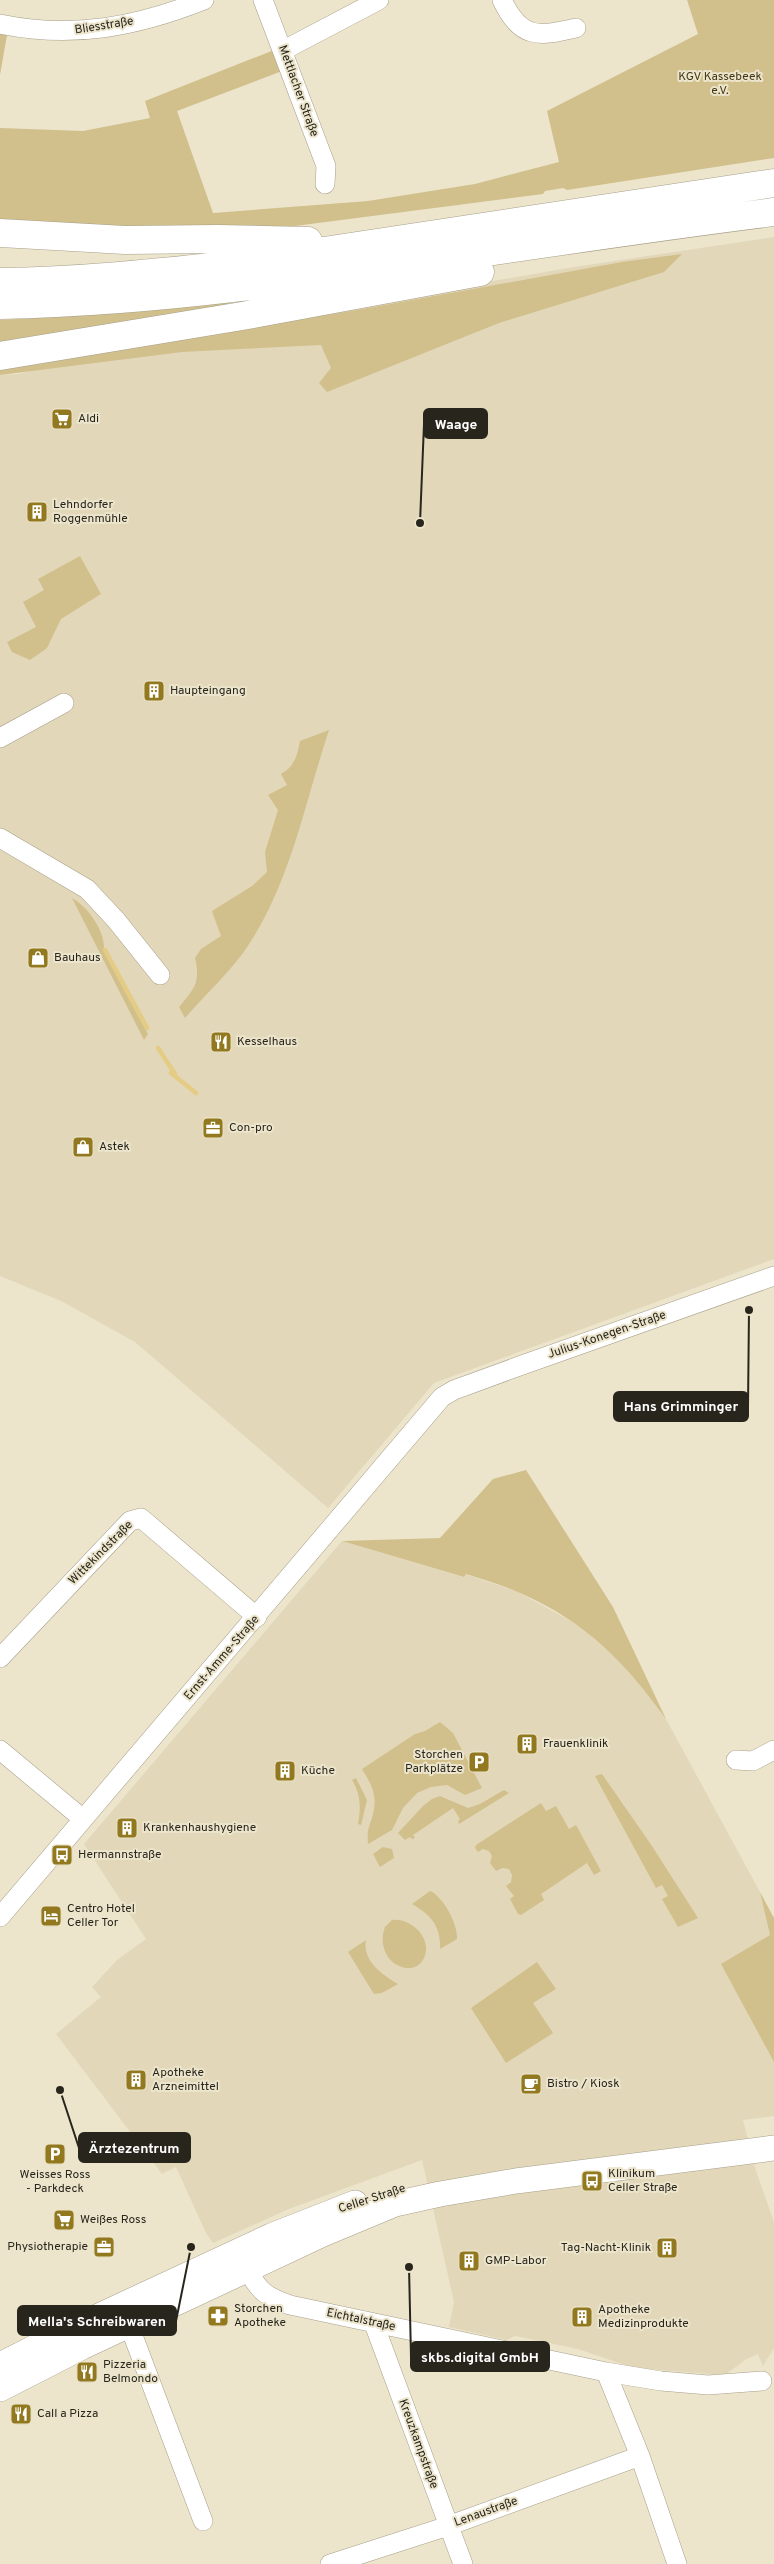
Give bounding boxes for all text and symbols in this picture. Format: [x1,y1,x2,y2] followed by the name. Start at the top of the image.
[73,13,135,39] street label: Bliesstraße
[274,43,322,139] street label: Mettlacher Straße
[678,69,762,99] park label: KGV Kassebeek e.V.
[50,407,74,431] supermarket icon: Aldi
[424,409,487,438] callout: Waage
[78,411,99,427] place label: Aldi
[435,417,478,434] text: Waage
[53,497,128,527] place label: Lehndorfer Roggenmühle
[25,500,49,524] building icon: Lehndorfer Roggenmühle
[142,679,166,703] building icon: Haupteingang
[170,683,246,699] place label: Haupteingang
[26,946,50,970] shop icon: Bauhaus
[54,950,101,966] place label: Bauhaus
[209,1030,233,1054] restaurant icon: Kesselhaus
[237,1034,297,1050] place label: Kesselhaus
[201,1116,225,1140] office icon: Con-pro
[229,1120,273,1136] place label: Con-pro
[71,1135,95,1159] shop icon: Astek
[99,1139,130,1155] place label: Astek
[546,1307,668,1363] street label: Julius-Konegen-Straße
[614,1392,748,1421] callout: Hans Grimminger
[624,1399,738,1416] text: Hans Grimminger
[65,1517,137,1589] street label: Wittekindstraße
[181,1612,263,1704] street label: Ernst-Amme-Straße
[515,1732,539,1756] building icon: Frauenklinik
[543,1736,608,1752] place label: Frauenklinik
[405,1747,463,1777] place label: Storchen Parkplätze
[467,1750,491,1774] parking icon: Storchen Parkplätze
[273,1759,297,1783] building icon: Küche
[301,1763,335,1779] place label: Küche
[115,1816,139,1840] building icon: Krankenhaushygiene
[143,1820,256,1836] place label: Krankenhaushygiene
[50,1843,74,1867] bus stop icon: Hermannstraße
[78,1847,161,1863] place label: Hermannstraße
[67,1901,135,1931] place label: Centro Hotel Celler Tor
[39,1904,63,1928] hotel icon: Centro Hotel Celler Tor
[152,2065,219,2095] place label: Apotheke Arzneimittel
[124,2068,148,2092] building icon: Apotheke Arzneimittel
[519,2072,543,2096] cafe icon: Bistro / Kiosk
[547,2076,620,2092] place label: Bistro / Kiosk
[79,2133,190,2162] callout: Ärztezentrum
[88,2141,180,2158] text: Ärztezentrum
[43,2142,67,2166] parking icon: Weisses Ross - Parkdeck
[608,2166,678,2196] place label: Klinikum Celler Straße
[20,2167,90,2197] place label: Weisses Ross - Parkdeck
[580,2169,604,2193] bus stop icon: Klinikum Celler Straße
[336,2181,408,2217] street label: Celler Straße
[52,2208,76,2232] supermarket icon: Weißes Ross
[80,2212,146,2228] place label: Weißes Ross
[92,2235,116,2259] office icon: Physiotherapie
[655,2236,679,2260] building icon: Tag-Nacht-Klinik
[7,2239,88,2255] place label: Physiotherapie
[561,2240,651,2256] place label: Tag-Nacht-Klinik
[457,2249,481,2273] building icon: GMP-Labor
[485,2253,547,2269] place label: GMP-Labor
[234,2301,286,2331] place label: Storchen Apotheke
[598,2302,689,2332] place label: Apotheke Medizinprodukte
[206,2304,230,2328] pharmacy icon: Storchen Apotheke
[325,2305,397,2335] street label: Eichtalstraße
[570,2305,594,2329] building icon: Apotheke Medizinprodukte
[18,2306,176,2335] callout: Mella's Schreibwaren
[28,2314,166,2331] text: Mella's Schreibwaren
[411,2342,549,2371] callout: skbs.digital GmbH
[421,2350,539,2367] text: skbs.digital GmbH
[103,2357,158,2387] place label: Pizzeria Belmondo
[75,2360,99,2384] restaurant icon: Pizzeria Belmondo
[394,2397,442,2491] street label: Kreuzkampstraße
[9,2402,33,2426] restaurant icon: Call a Pizza
[37,2406,98,2422] place label: Call a Pizza
[452,2493,520,2531] street label: Lenaustraße

